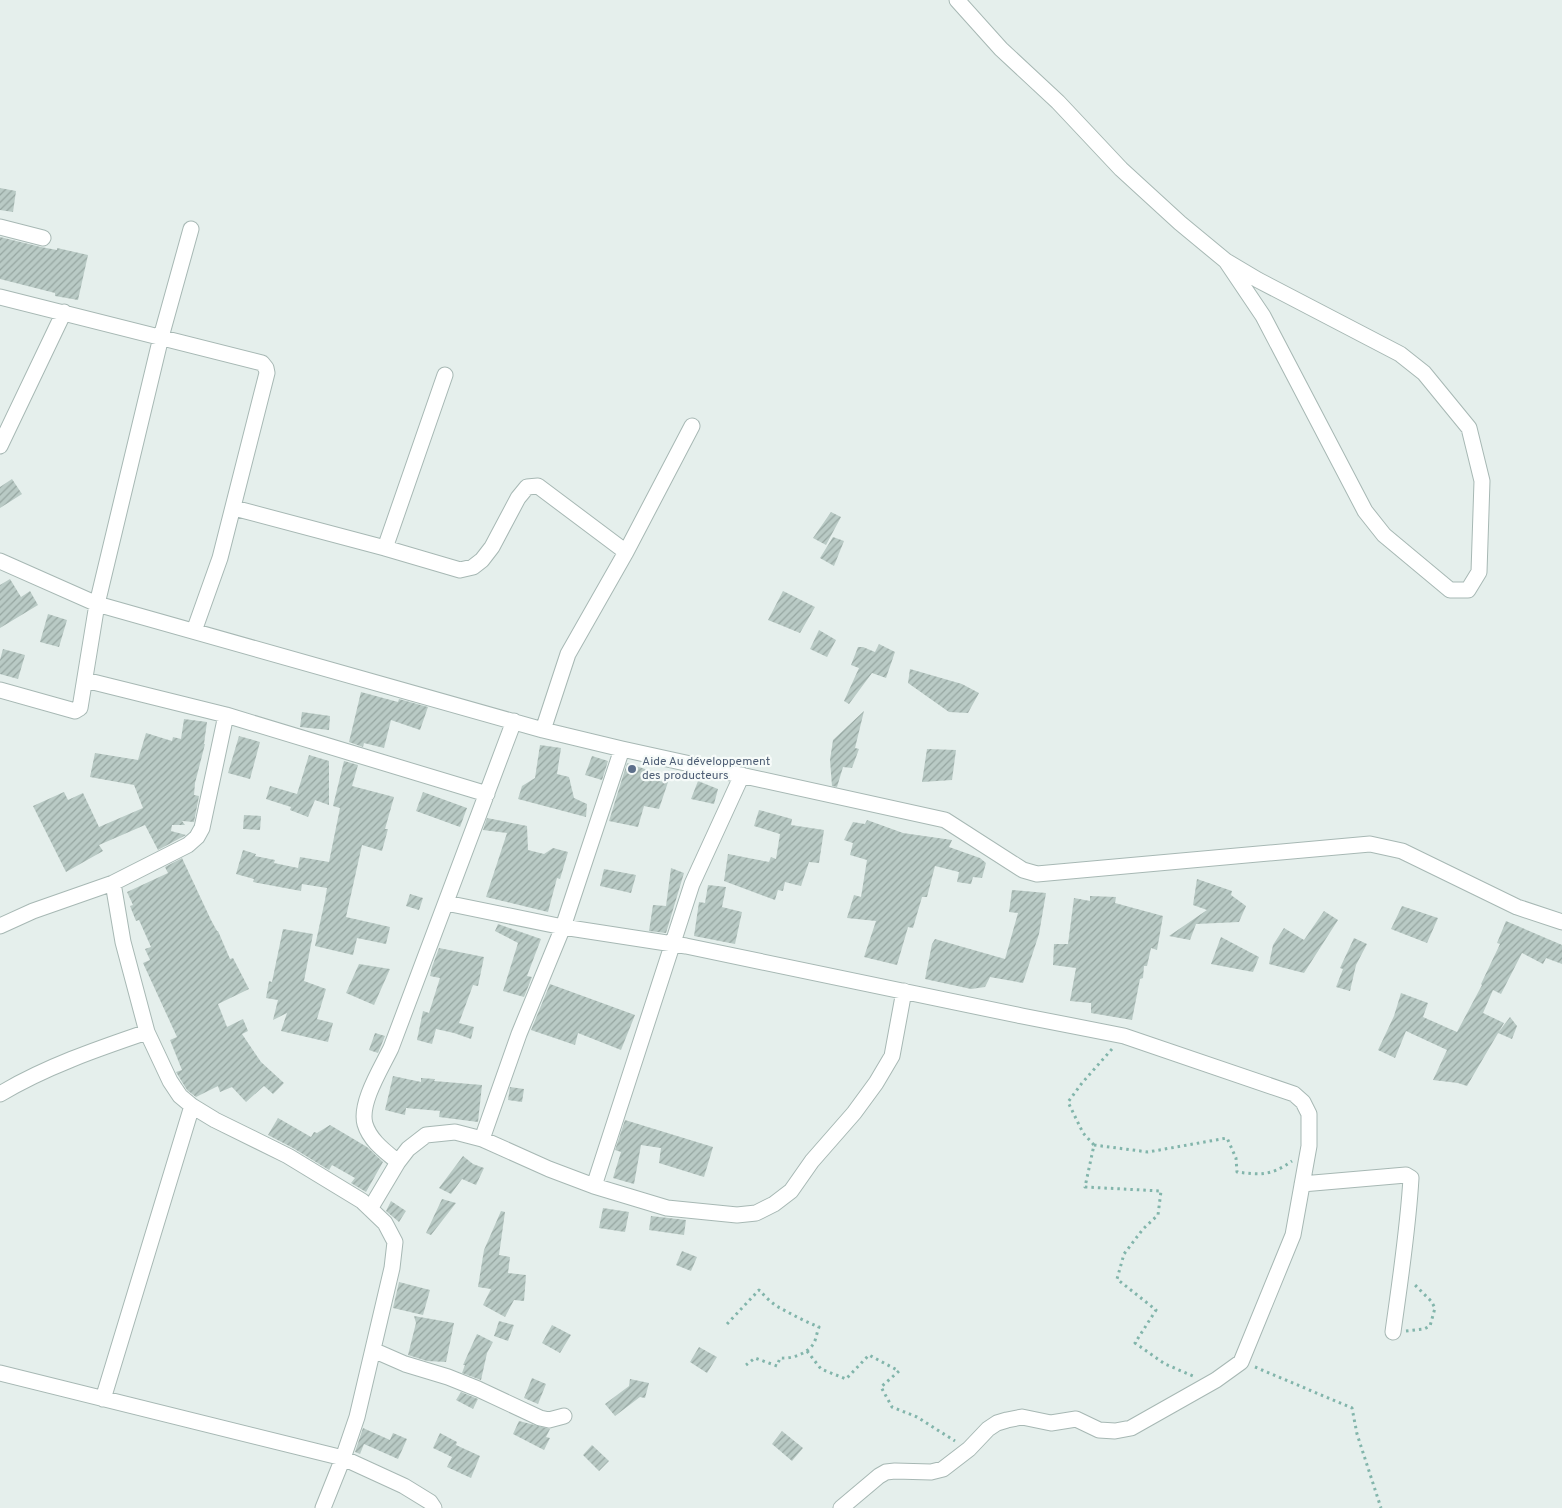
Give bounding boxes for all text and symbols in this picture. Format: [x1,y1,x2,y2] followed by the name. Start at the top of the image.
[642,754,770,784] place label: Aide Au développement des producteurs
[626,763,638,775] marker: Aide Au développement des producteurs

